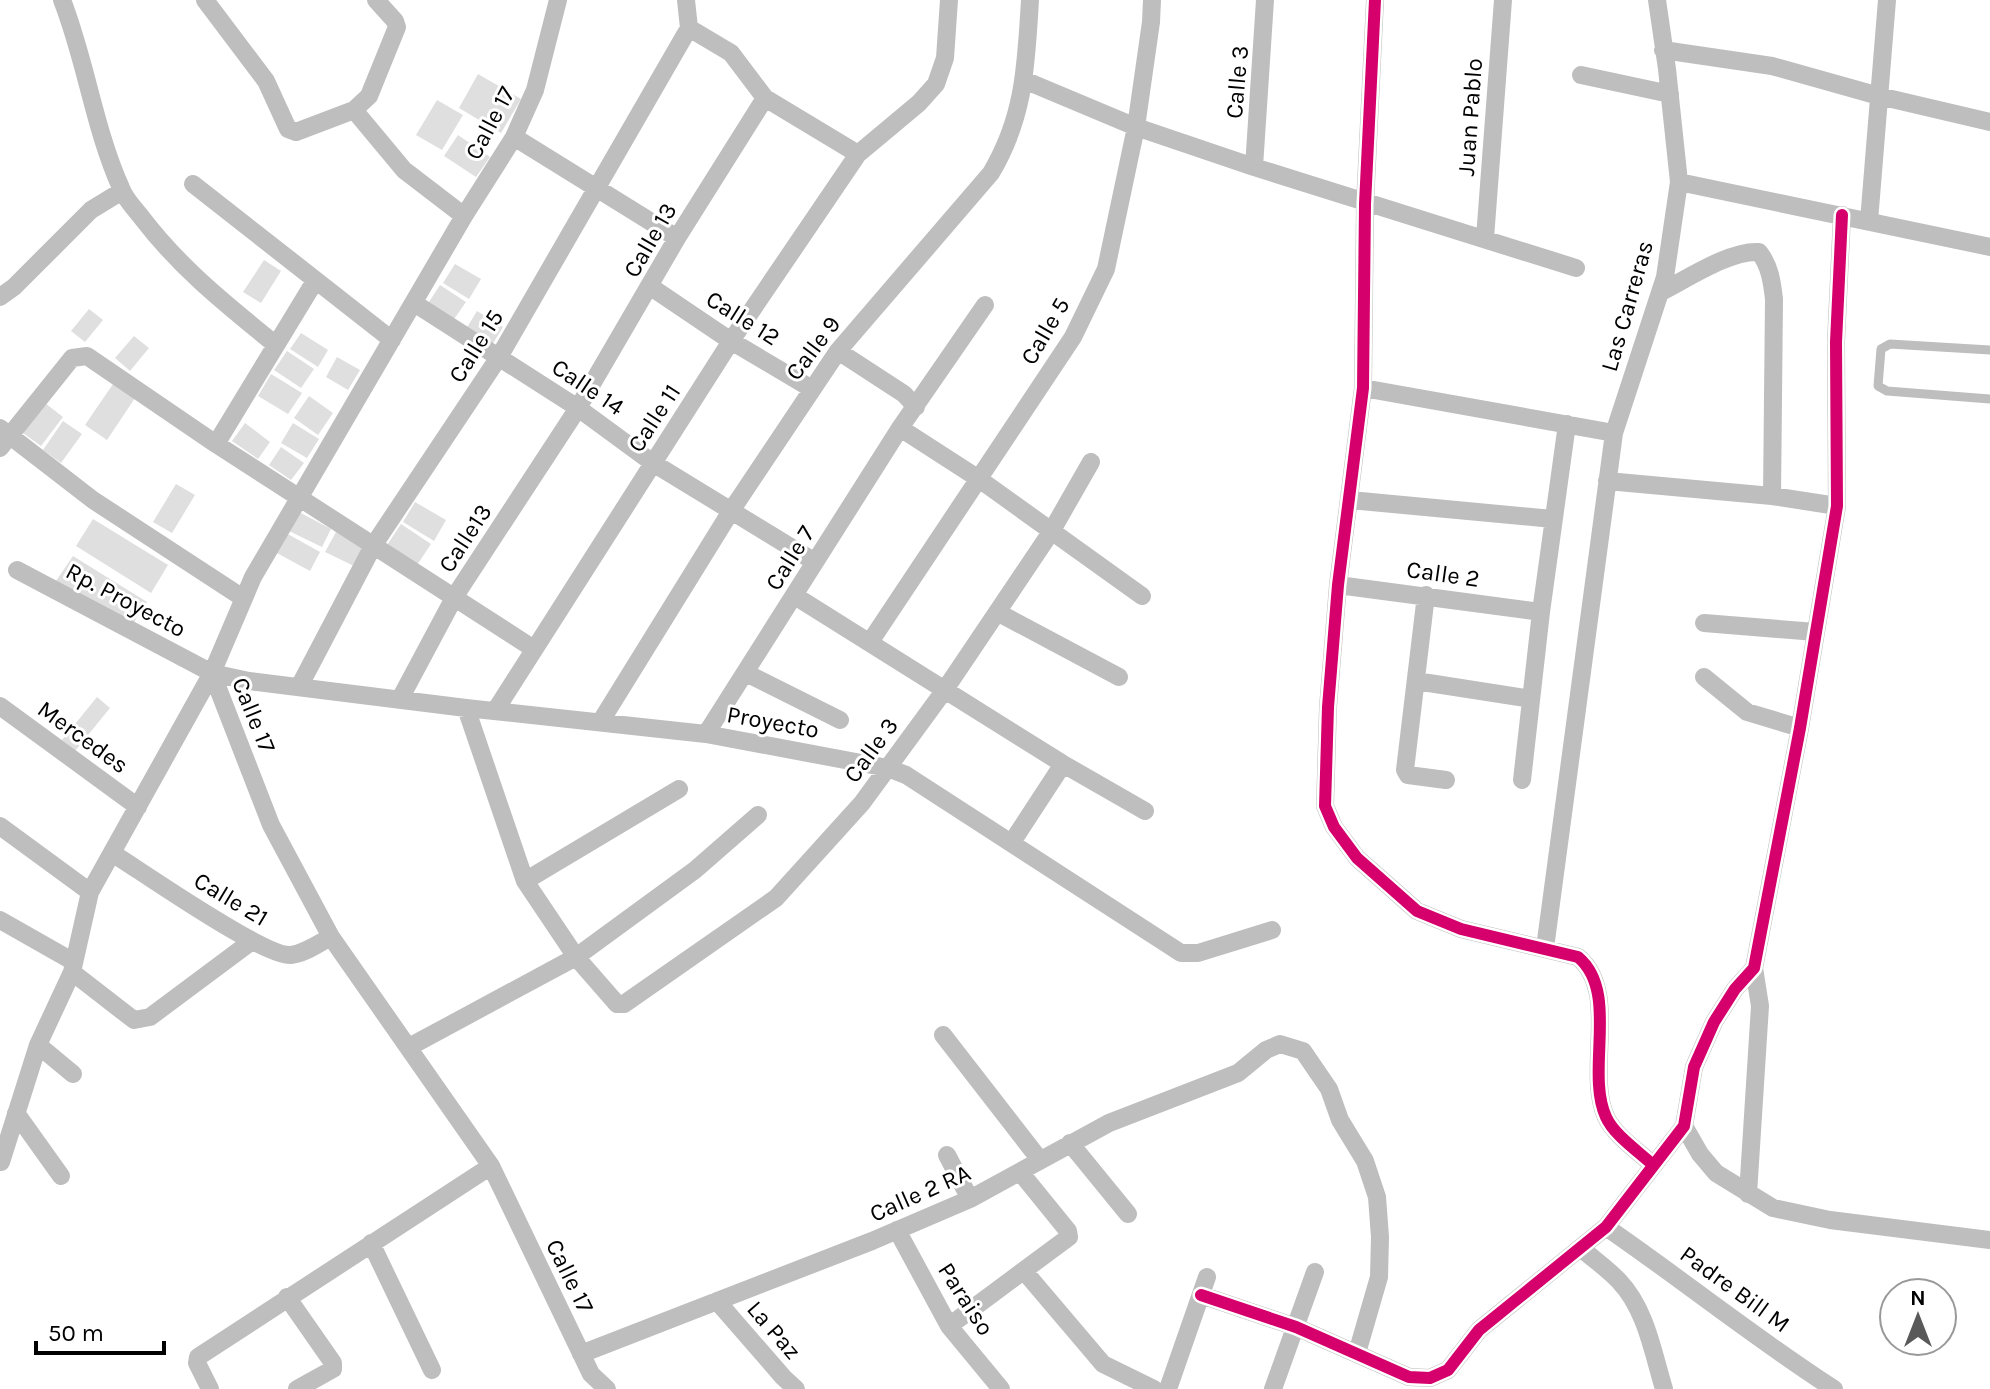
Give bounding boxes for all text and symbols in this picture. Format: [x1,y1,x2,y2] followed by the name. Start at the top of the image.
[1220,44,1254,120] street label: Calle 3
[1452,57,1488,177] street label: Juan Pablo
[459,82,521,164] street label: Calle 17
[618,198,682,282] street label: Calle 13
[1595,237,1659,375] street label: Las Carreras
[701,285,785,351] street label: Calle 12
[1015,292,1075,370] street label: Calle 5
[443,304,509,388] street label: Calle 15
[780,310,846,386] street label: Calle 9
[547,353,629,421] street label: Calle 14
[622,379,686,457] street label: Calle 11
[433,499,497,577] street label: Calle13
[759,521,821,595] street label: Calle 7
[1405,555,1481,593] street label: Calle 2
[61,557,191,643] street label: Rp. Proyecto
[226,673,282,757] street label: Calle 17
[32,695,134,779] street label: Mercedes
[725,700,821,744] street label: Proyecto
[838,712,904,788] street label: Calle 3
[189,866,273,932] street label: Calle 21
[865,1158,975,1228] street label: Calle 2 RA
[540,1235,600,1317] street label: Calle 17
[1675,1240,1795,1338] street label: Padre Bill M
[932,1257,1000,1341] street label: Paraiso
[1878,1277,1958,1357] north arrow
[1910,1285,1926,1311] text: N
[741,1295,807,1365] street label: La Paz
[36,1305,164,1355] scale bar
[48,1319,104,1347] text: 50 m

